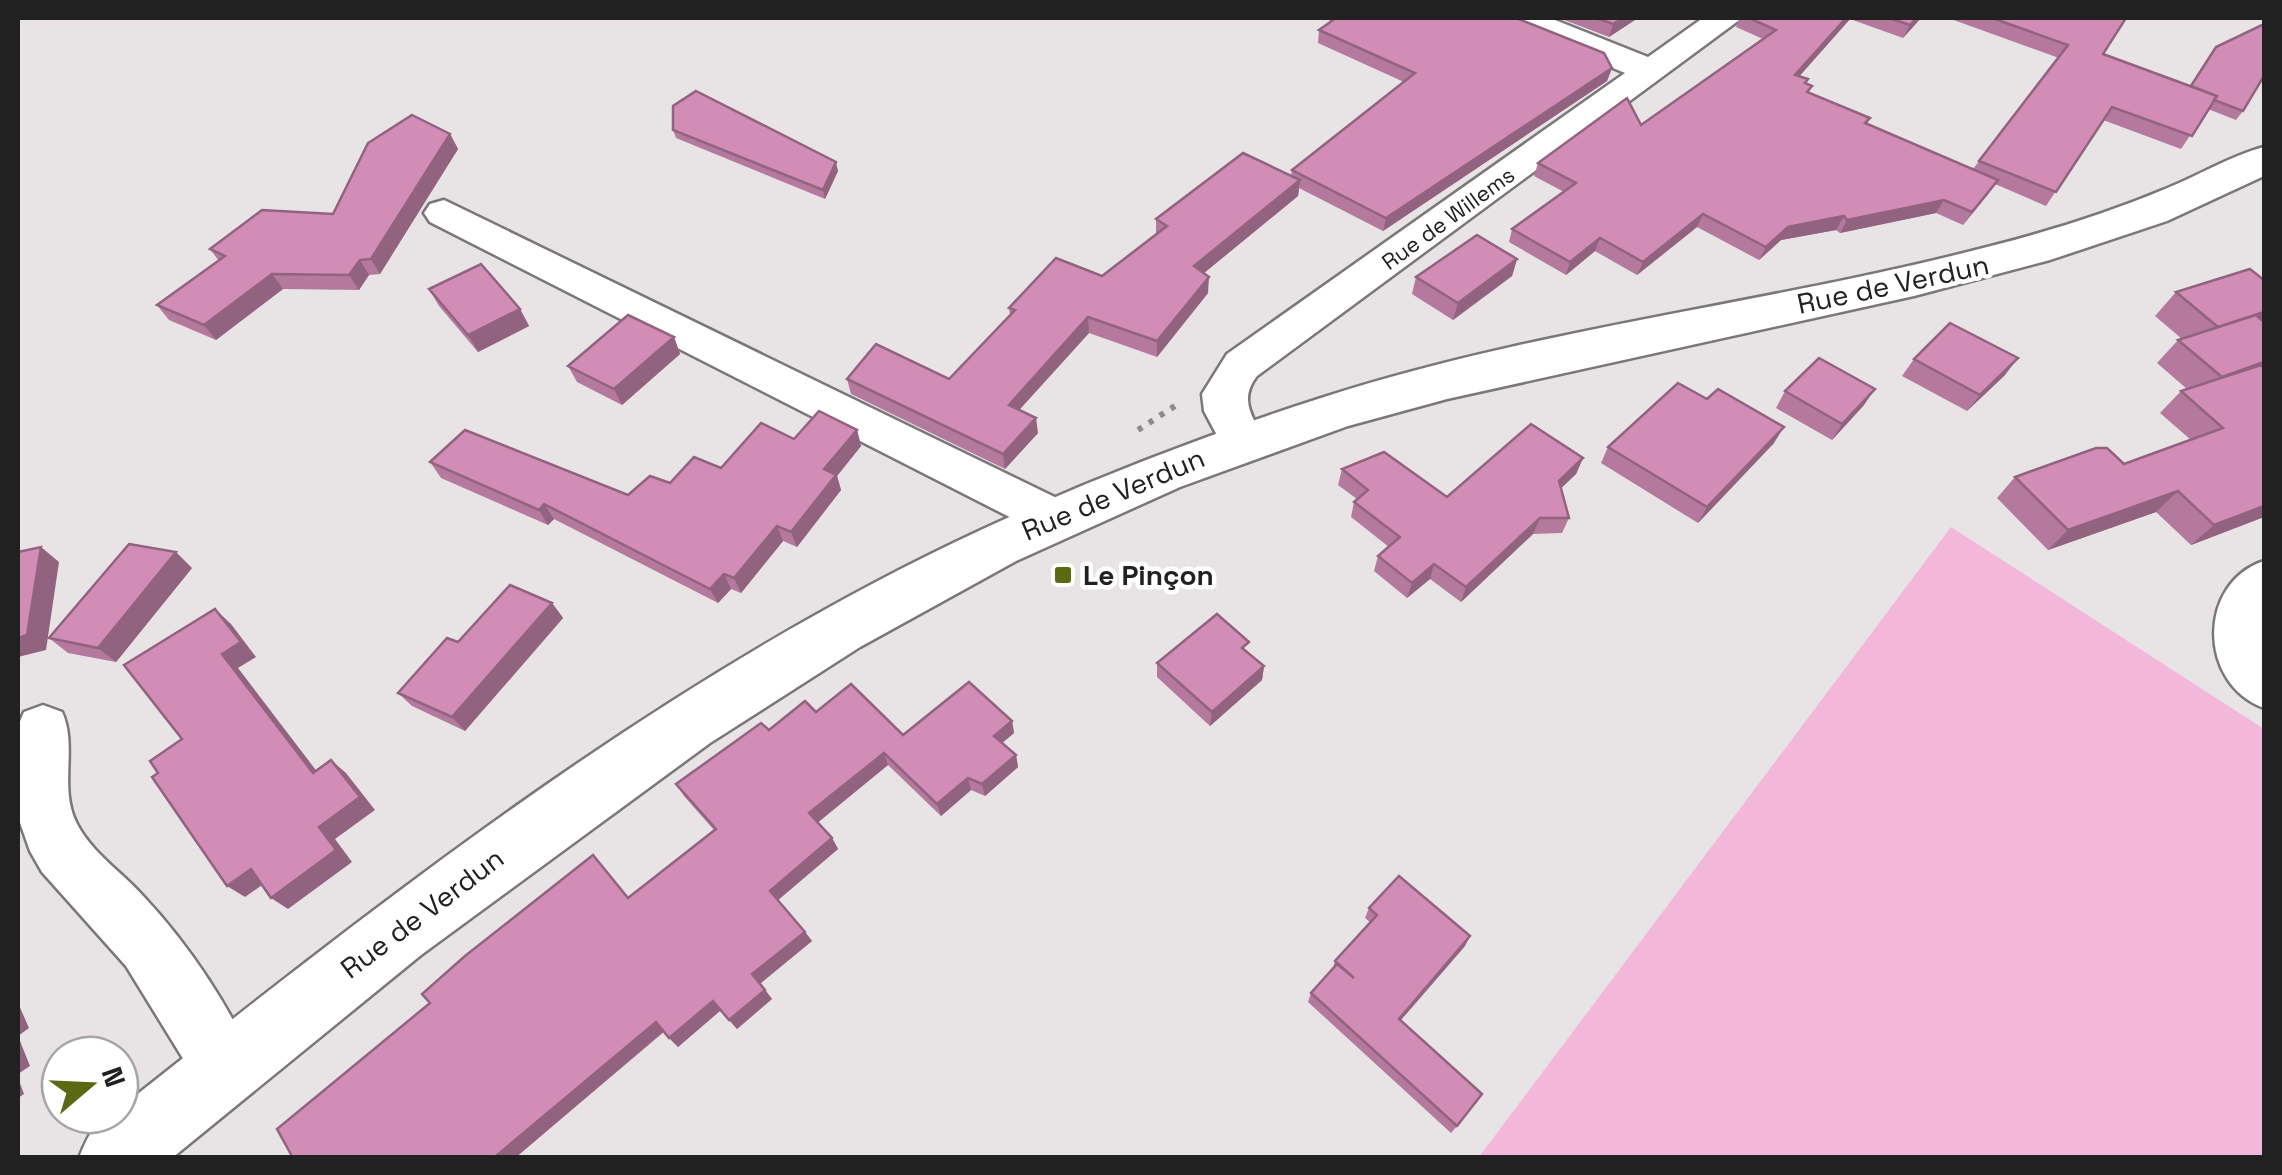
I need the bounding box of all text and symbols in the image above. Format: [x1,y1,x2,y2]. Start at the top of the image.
street label: Rue de Willems [1376,160,1520,276]
street label: Rue de Verdun [1794,246,1992,322]
street label: Rue de Verdun [1016,439,1210,549]
place label: Le Pinçon [1083,557,1214,593]
marker: Le Pinçon [1052,564,1074,586]
street label: Rue de Verdun [333,840,511,986]
north arrow [40,1035,140,1135]
text: N [94,1062,134,1092]

